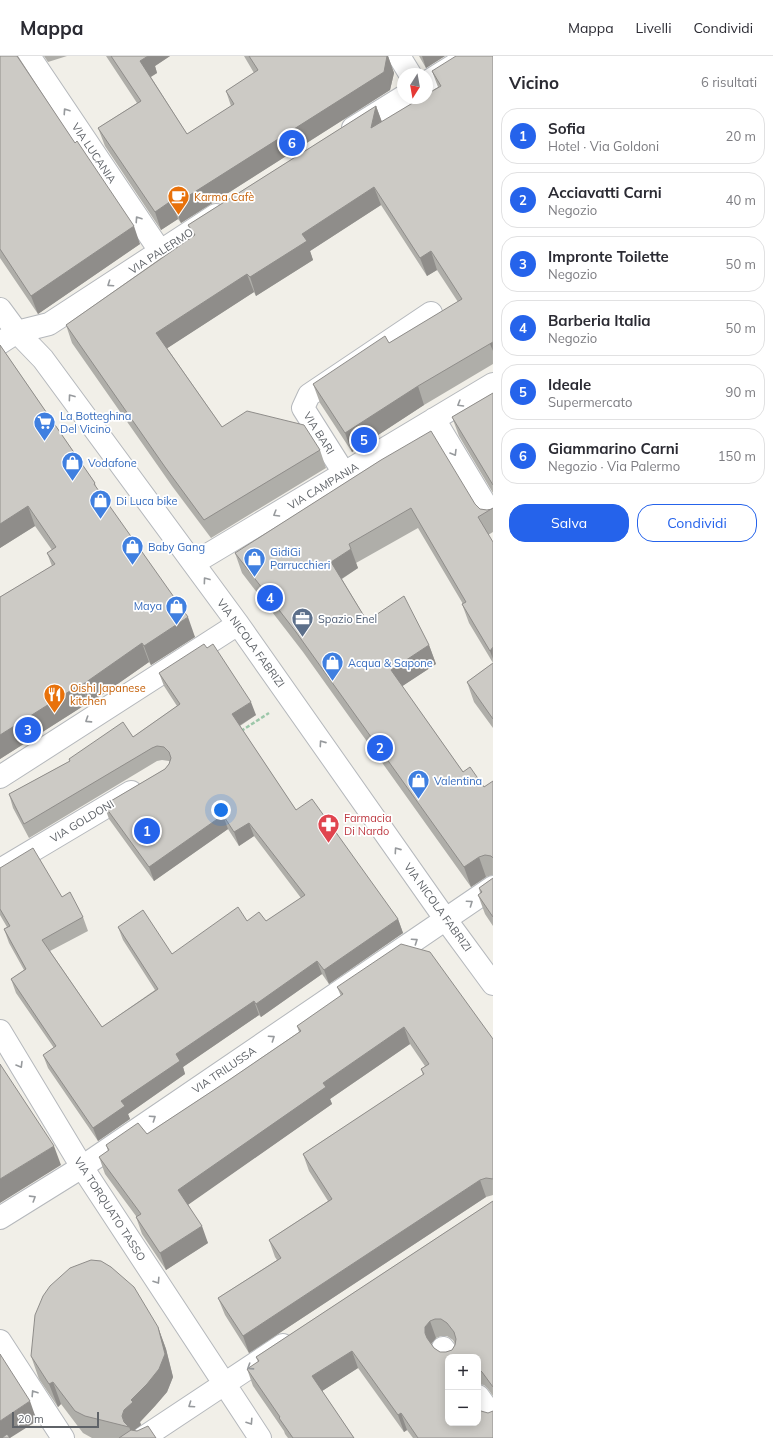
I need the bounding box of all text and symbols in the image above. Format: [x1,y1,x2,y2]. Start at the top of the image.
text: Mappa [20,16,84,40]
text: Mappa [568,19,614,37]
text: Livelli [636,19,671,37]
text: Condividi [693,19,753,37]
north arrow [397,68,433,104]
text: Vicino [509,72,559,93]
text: 6 risultati [701,74,757,90]
one-way arrow [64,108,71,115]
text: Sofia [548,119,585,138]
street label: VIA LUCANIA [69,120,119,186]
pin: 6 [279,128,305,158]
text: 1 [519,128,527,144]
text: 20 m [726,128,756,144]
text: Hotel · Via Goldoni [548,138,659,154]
text: Acciavatti Carni [548,183,662,202]
cafe icon: Karma Cafè [166,184,192,217]
place label: Karma Cafè [194,190,254,204]
text: 2 [519,192,527,208]
text: 40 m [726,192,756,208]
text: Negozio [548,202,597,218]
one-way arrow [136,216,143,223]
street label: VIA PALERMO [126,225,196,277]
text: Impronte Toilette [548,247,669,266]
text: 3 [519,256,527,272]
text: 50 m [726,256,756,272]
text: Negozio [548,266,597,282]
one-way arrow [108,279,115,286]
text: Barberia Italia [548,311,651,330]
text: 4 [519,320,527,336]
text: 50 m [726,320,756,336]
text: Negozio [548,330,597,346]
text: Ideale [548,375,591,394]
text: 5 [519,384,527,400]
text: 90 m [726,384,756,400]
one-way arrow [69,394,76,401]
text: Supermercato [548,394,632,410]
one-way arrow [457,399,464,407]
supermarket icon: La Botteghina Del Vicino [31,409,57,442]
place label: La Botteghina Del Vicino [60,409,131,436]
street label: VIA BARI [300,409,338,457]
pin: 5 [351,425,377,455]
text: Giammarino Carni [548,439,679,458]
text: 6 [519,448,527,464]
text: 150 m [718,448,756,464]
one-way arrow [449,449,457,456]
shop icon: Vodafone [60,450,86,483]
place label: Vodafone [88,456,137,470]
text: Negozio · Via Palermo [548,458,680,474]
street label: VIA CAMPANIA [285,459,361,513]
shop icon: Di Luca bike [87,488,113,521]
place label: Di Luca bike [116,494,178,508]
button: Salva [509,504,629,542]
button: Condividi [637,504,757,542]
one-way arrow [273,509,280,516]
shop icon: Baby Gang [120,534,146,567]
place label: Baby Gang [148,540,205,554]
shop icon: GidiGi Parrucchieri [242,545,268,578]
place label: GidiGi Parrucchieri [270,545,330,572]
one-way arrow [204,578,211,585]
pin: 4 [257,583,283,613]
shop icon: Maya [164,593,190,626]
street label: VIA NICOLA FABRIZI [214,596,288,690]
place label: Maya [134,599,162,613]
office icon: Spazio Enel [290,606,316,639]
place label: Spazio Enel [318,612,377,626]
shop icon: Acqua & Sapone [319,650,345,683]
place label: Acqua & Sapone [348,656,433,670]
restaurant icon: Oishi Japanese kitchen [42,681,68,714]
place label: Oishi Japanese kitchen [70,681,146,708]
pin: 3 [15,715,41,745]
one-way arrow [85,716,92,723]
pin: 2 [367,733,393,763]
one-way arrow [319,740,327,747]
shop icon: Valentina [406,768,432,801]
place label: Valentina [434,774,482,788]
street label: VIA GOLDONI [48,797,116,845]
your location [211,800,231,820]
pharmacy icon: Farmacia Di Nardo [315,811,341,844]
place label: Farmacia Di Nardo [344,811,391,838]
pin: 1 [134,816,160,846]
one-way arrow [395,847,402,854]
street label: VIA NICOLA FABRIZI [401,860,475,954]
one-way arrow [465,901,472,908]
one-way arrow [411,938,418,946]
one-way arrow [268,1035,275,1042]
street label: VIA TRILUSSA [189,1043,259,1097]
one-way arrow [16,1061,23,1068]
one-way arrow [149,1115,156,1123]
street label: VIA TORQUATO TASSO [71,1154,149,1264]
one-way arrow [29,1195,36,1202]
one-way arrow [152,1277,160,1284]
map controls [445,1354,481,1426]
button: + [445,1354,481,1390]
one-way arrow [247,1362,254,1369]
button: − [445,1390,481,1426]
one-way arrow [32,1391,39,1398]
one-way arrow [189,1400,196,1407]
scale bar [12,1410,99,1429]
text: 20 m [18,1412,44,1426]
one-way arrow [245,1418,252,1425]

